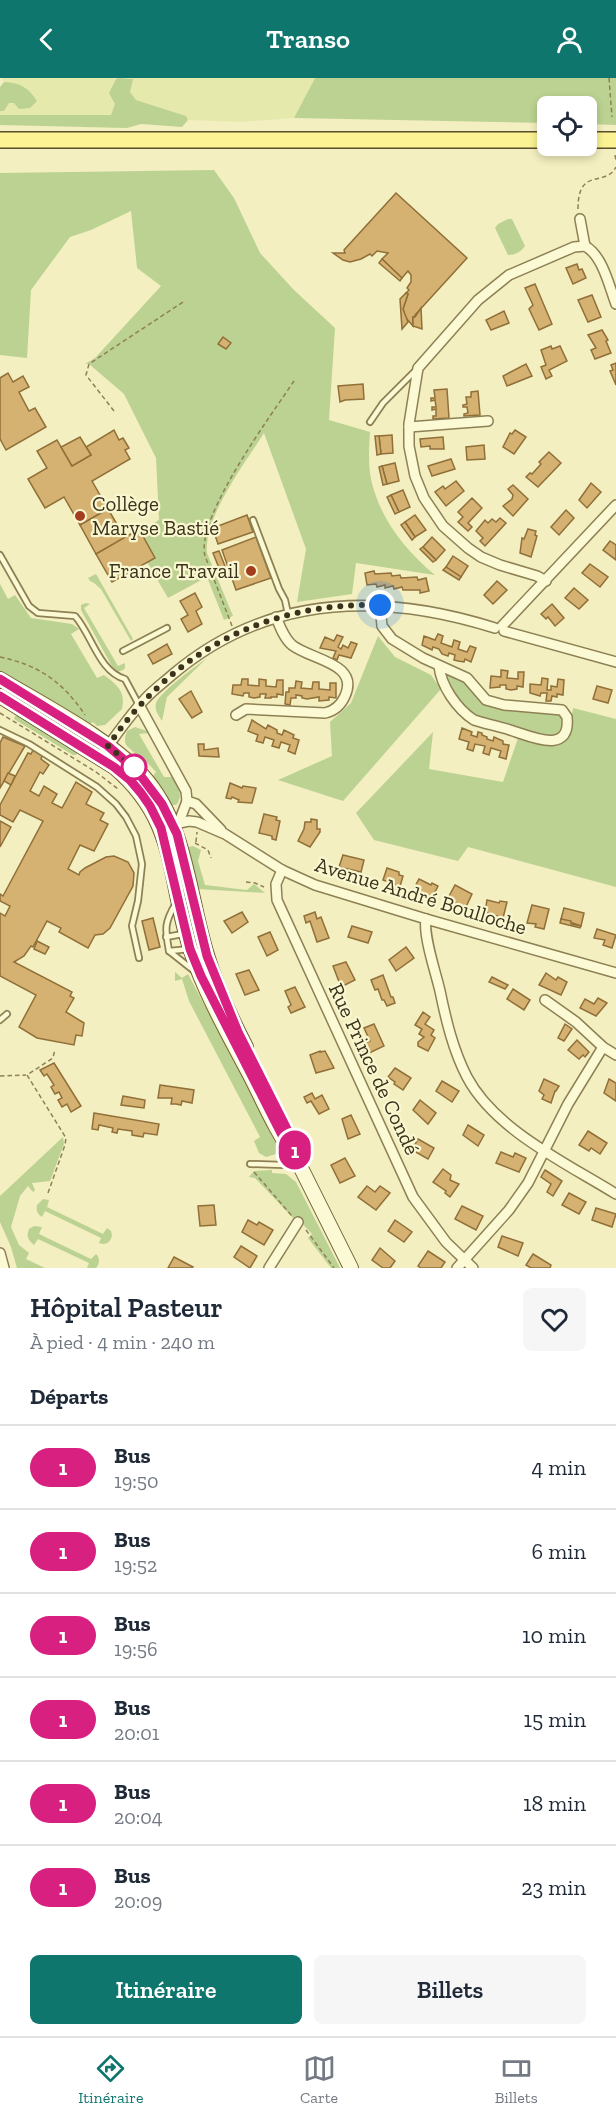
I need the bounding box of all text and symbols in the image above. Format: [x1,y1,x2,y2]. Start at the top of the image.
icon: back [30,23,63,56]
text: Transo [266,23,350,55]
icon: person [553,23,586,56]
map controls [537,96,597,156]
button: locate [537,96,597,156]
place label: Collège Maryse Bastié [92,491,219,540]
marker: Collège Maryse Bastié [73,509,87,523]
place label: France Travail [109,558,239,583]
marker: France Travail [244,564,258,578]
your location [365,590,395,620]
unlabelled marker [121,754,147,780]
street label: Avenue André Boulloche [312,851,530,940]
street label: Rue Prince de Condé [324,979,425,1159]
line badge: 1 [276,1130,314,1170]
text: 1 [291,1138,299,1163]
button: heart [523,1288,586,1351]
text: Hôpital Pasteur [30,1291,223,1324]
text: À pied · 4 min · 240 m [30,1330,215,1354]
text: Départs [30,1383,108,1410]
text: Bus [114,1442,151,1469]
text: 4 min [531,1454,586,1481]
text: 1 [59,1455,67,1480]
text: 19:50 [114,1469,159,1493]
text: Bus [114,1526,151,1553]
text: 6 min [532,1538,586,1565]
text: 1 [59,1539,67,1564]
text: 19:52 [114,1553,157,1577]
text: Bus [114,1610,151,1637]
text: 10 min [522,1622,586,1649]
text: 1 [59,1623,67,1648]
text: 19:56 [114,1637,158,1661]
text: Bus [114,1694,151,1721]
text: 15 min [524,1706,586,1733]
text: 1 [59,1707,67,1732]
text: 20:01 [114,1721,160,1745]
text: Bus [114,1778,151,1805]
text: 18 min [523,1790,586,1817]
text: 1 [59,1791,67,1816]
text: 20:04 [114,1805,163,1829]
text: Bus [114,1862,151,1889]
text: 23 min [521,1874,586,1901]
text: 1 [59,1875,67,1900]
text: 20:09 [114,1889,162,1913]
button: Itinéraire [30,1955,302,2024]
button: Billets [314,1955,586,2024]
tab: Itinéraire [78,2052,143,2107]
tab: Carte [300,2052,338,2107]
tab: Billets [495,2052,538,2107]

